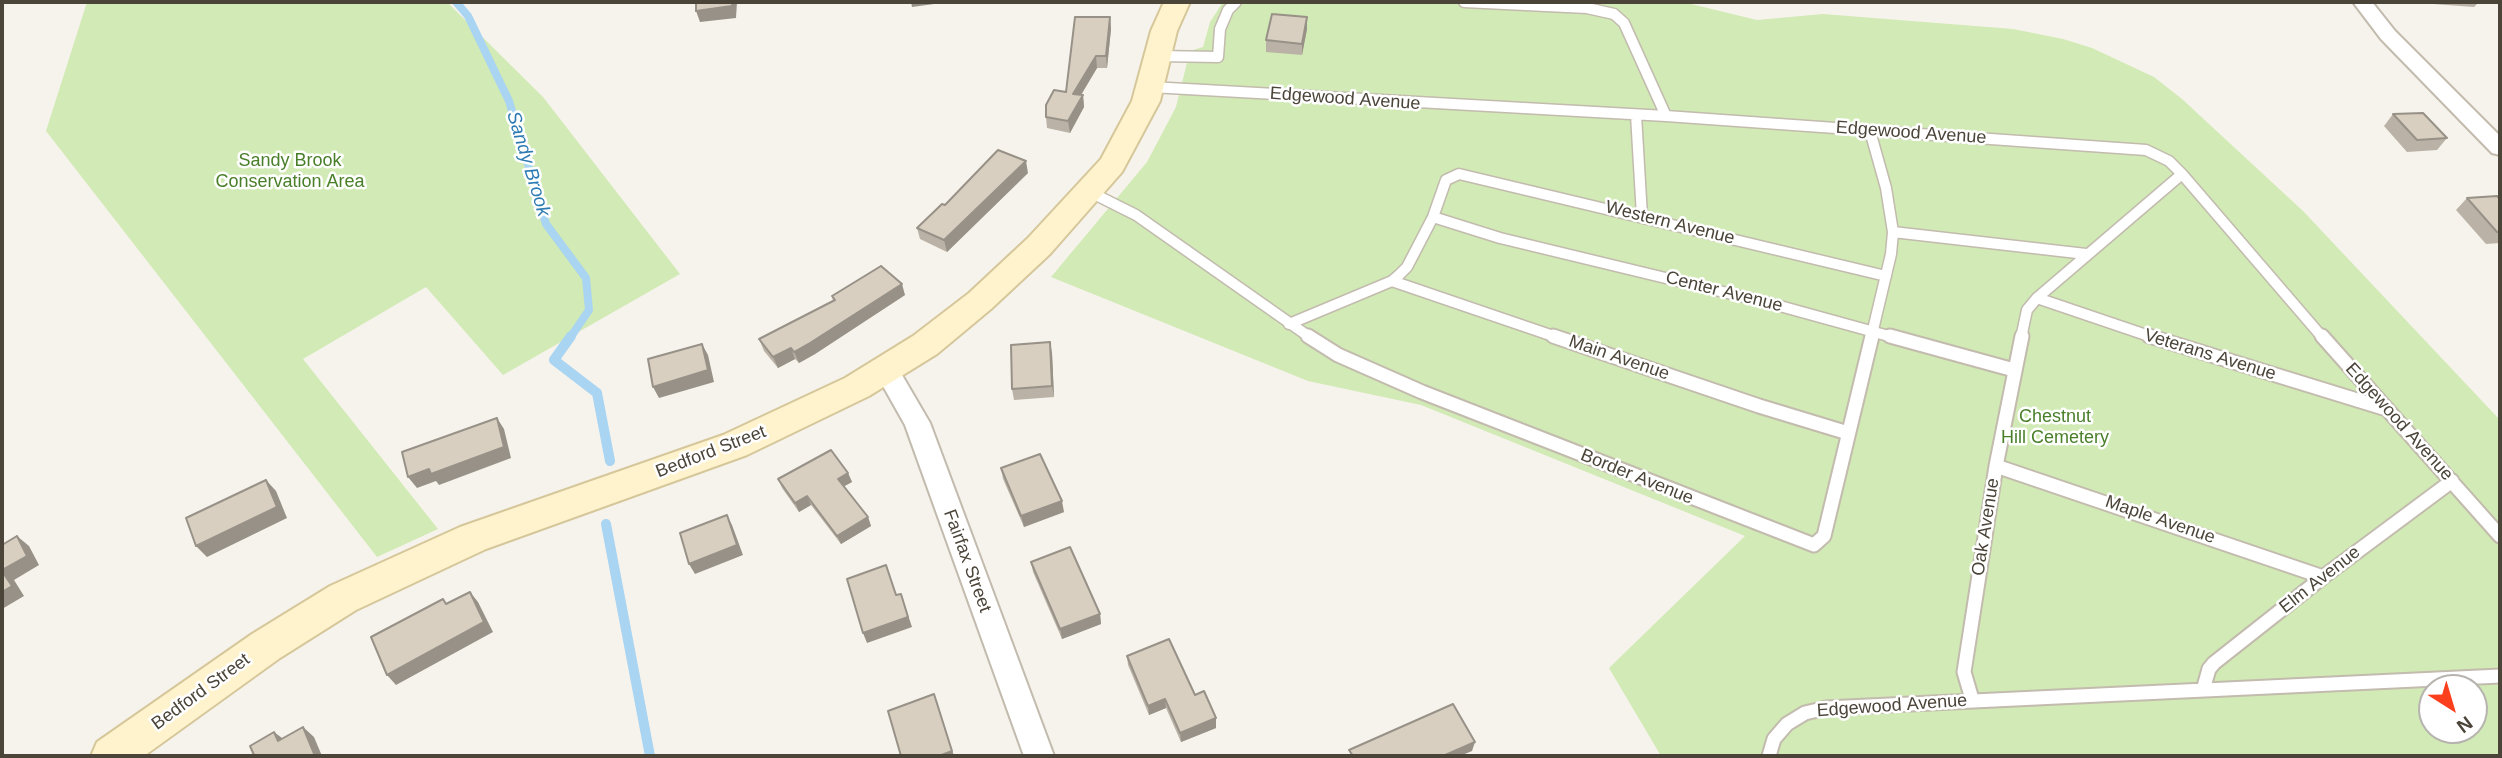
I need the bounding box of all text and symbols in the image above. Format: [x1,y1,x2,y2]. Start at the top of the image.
street label: Edgewood Avenue [1269,83,1421,115]
water label: Sandy Brook [501,109,555,219]
street label: Edgewood Avenue [1835,117,1987,149]
park label: Sandy Brook Conservation Area [215,150,365,192]
street label: Western Avenue [1603,197,1737,249]
street label: Center Avenue [1663,267,1785,317]
street label: Veterans Avenue [2141,325,2279,385]
street label: Main Avenue [1566,331,1672,385]
street label: Edgewood Avenue [2341,359,2457,485]
park label: Chestnut Hill Cemetery [2001,406,2109,448]
street label: Bedford Street [653,421,769,483]
street label: Border Avenue [1577,445,1697,509]
street label: Oak Avenue [1968,477,2004,577]
street label: Maple Avenue [2102,491,2218,549]
street label: Fairfax Street [938,507,996,615]
street label: Elm Avenue [2275,542,2365,618]
street label: Bedford Street [148,649,254,735]
north arrow [2418,674,2488,744]
street label: Edgewood Avenue [1816,690,1968,722]
text: N [2453,712,2477,737]

